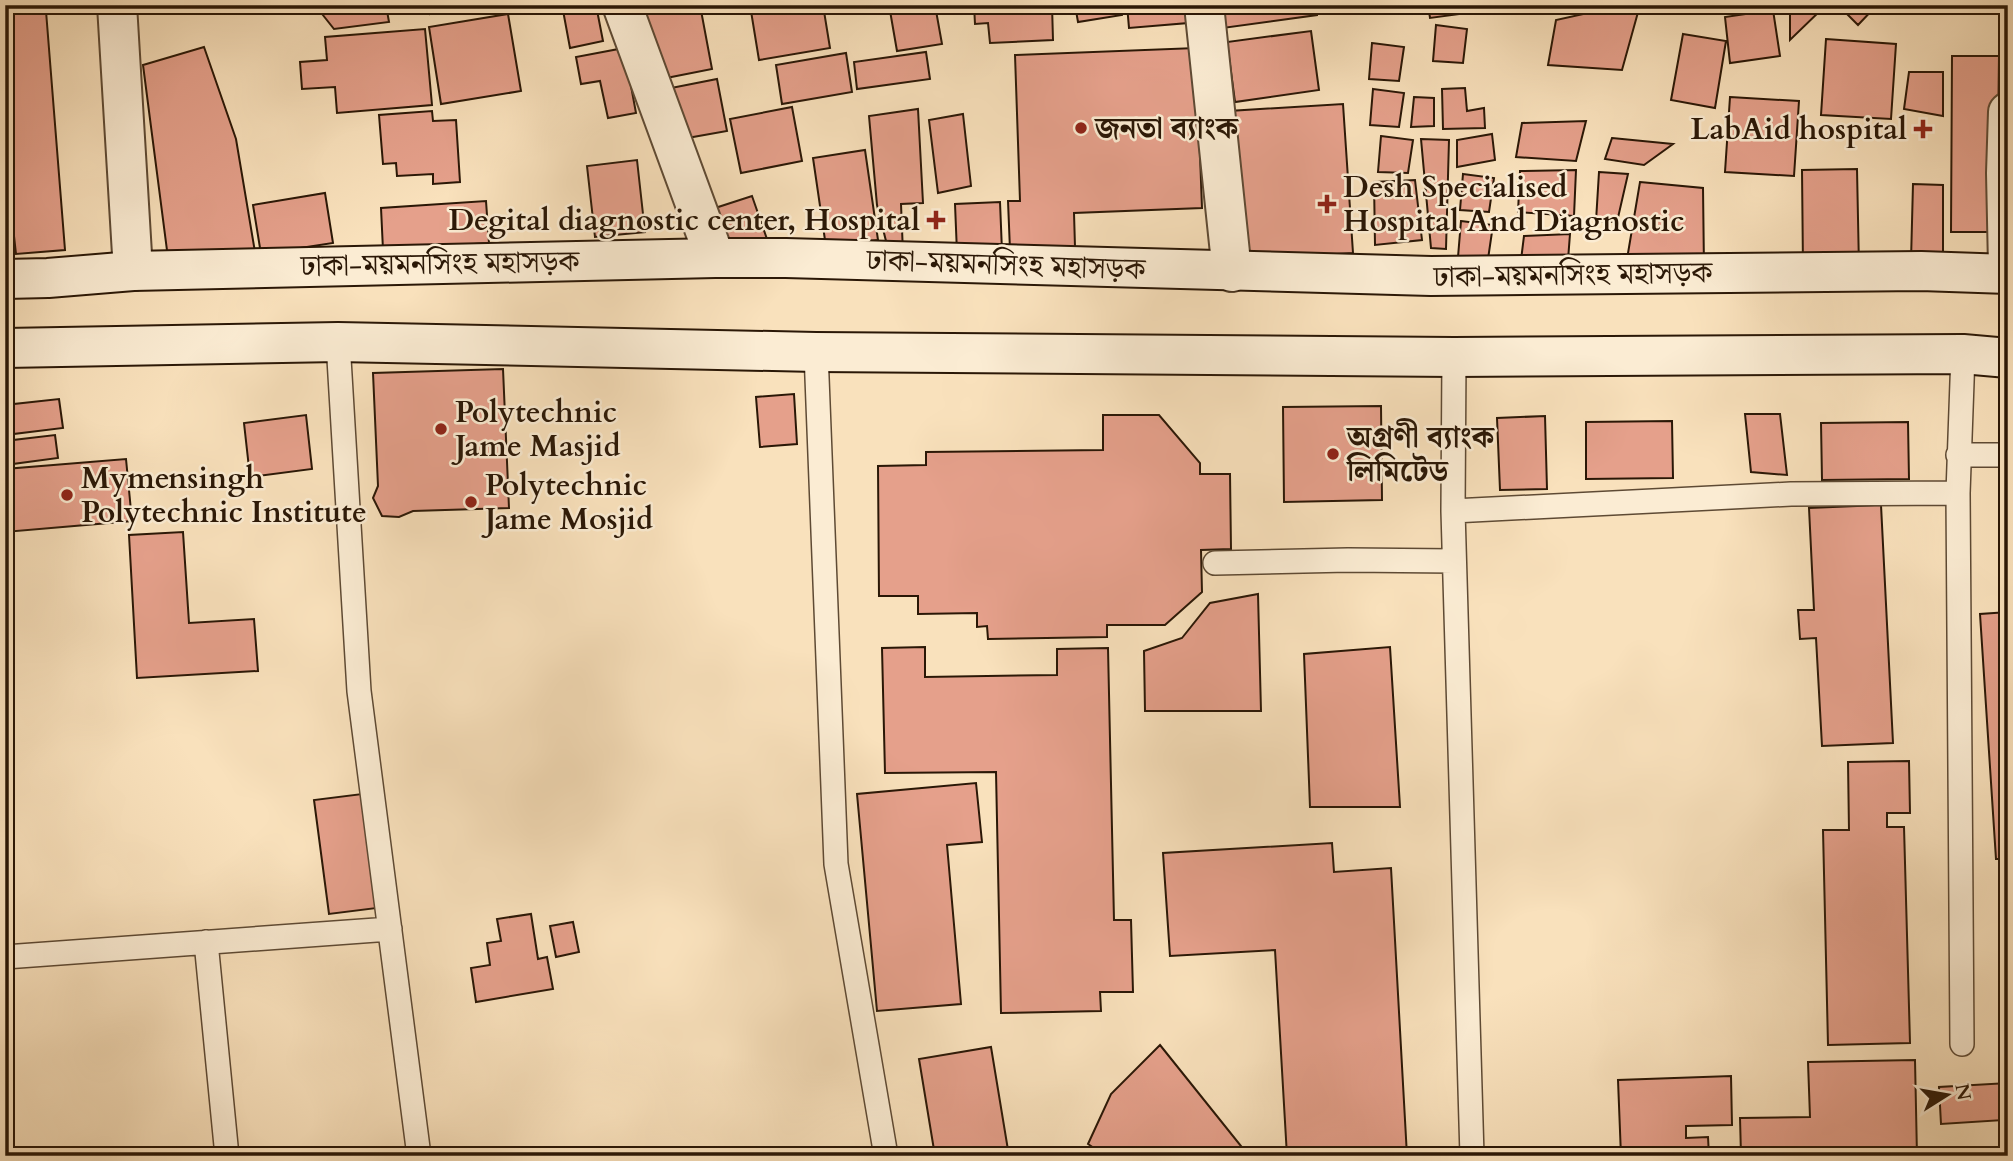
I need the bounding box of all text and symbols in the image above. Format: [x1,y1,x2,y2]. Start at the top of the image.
place label: জনতা ব্যাংক [1093,108,1240,149]
place label: LabAid hospital [1690,109,1907,150]
marker: LabAid hospital [1913,119,1933,139]
marker: জনতা ব্যাংক [1073,120,1089,136]
place label: Desh Specialised Hospital And Diagnostic [1343,167,1685,242]
marker: Desh Specialised Hospital And Diagnostic [1317,194,1337,214]
place label: Degital diagnostic center, Hospital [448,200,920,241]
marker: Degital diagnostic center, Hospital [926,210,946,230]
street label: ঢাকা-ময়মনসিংহ মহাসড়ক [865,240,1147,290]
street label: ঢাকা-ময়মনসিংহ মহাসড়ক [299,241,581,287]
street label: ঢাকা-ময়মনসিংহ মহাসড়ক [1432,252,1714,298]
place label: Polytechnic Jame Masjid [451,392,621,467]
place label: অগ্রণী ব্যাংক লিমিটেড [1345,417,1496,492]
marker: Polytechnic Jame Masjid [433,421,449,437]
marker: অগ্রণী ব্যাংক লিমিটেড [1325,446,1341,462]
place label: Mymensingh Polytechnic Institute [81,458,367,533]
place label: Polytechnic Jame Mosjid [481,465,653,540]
marker: Mymensingh Polytechnic Institute [59,487,75,503]
marker: Polytechnic Jame Mosjid [463,494,479,510]
north arrow [1912,1060,1982,1130]
text: N [1948,1081,1977,1103]

